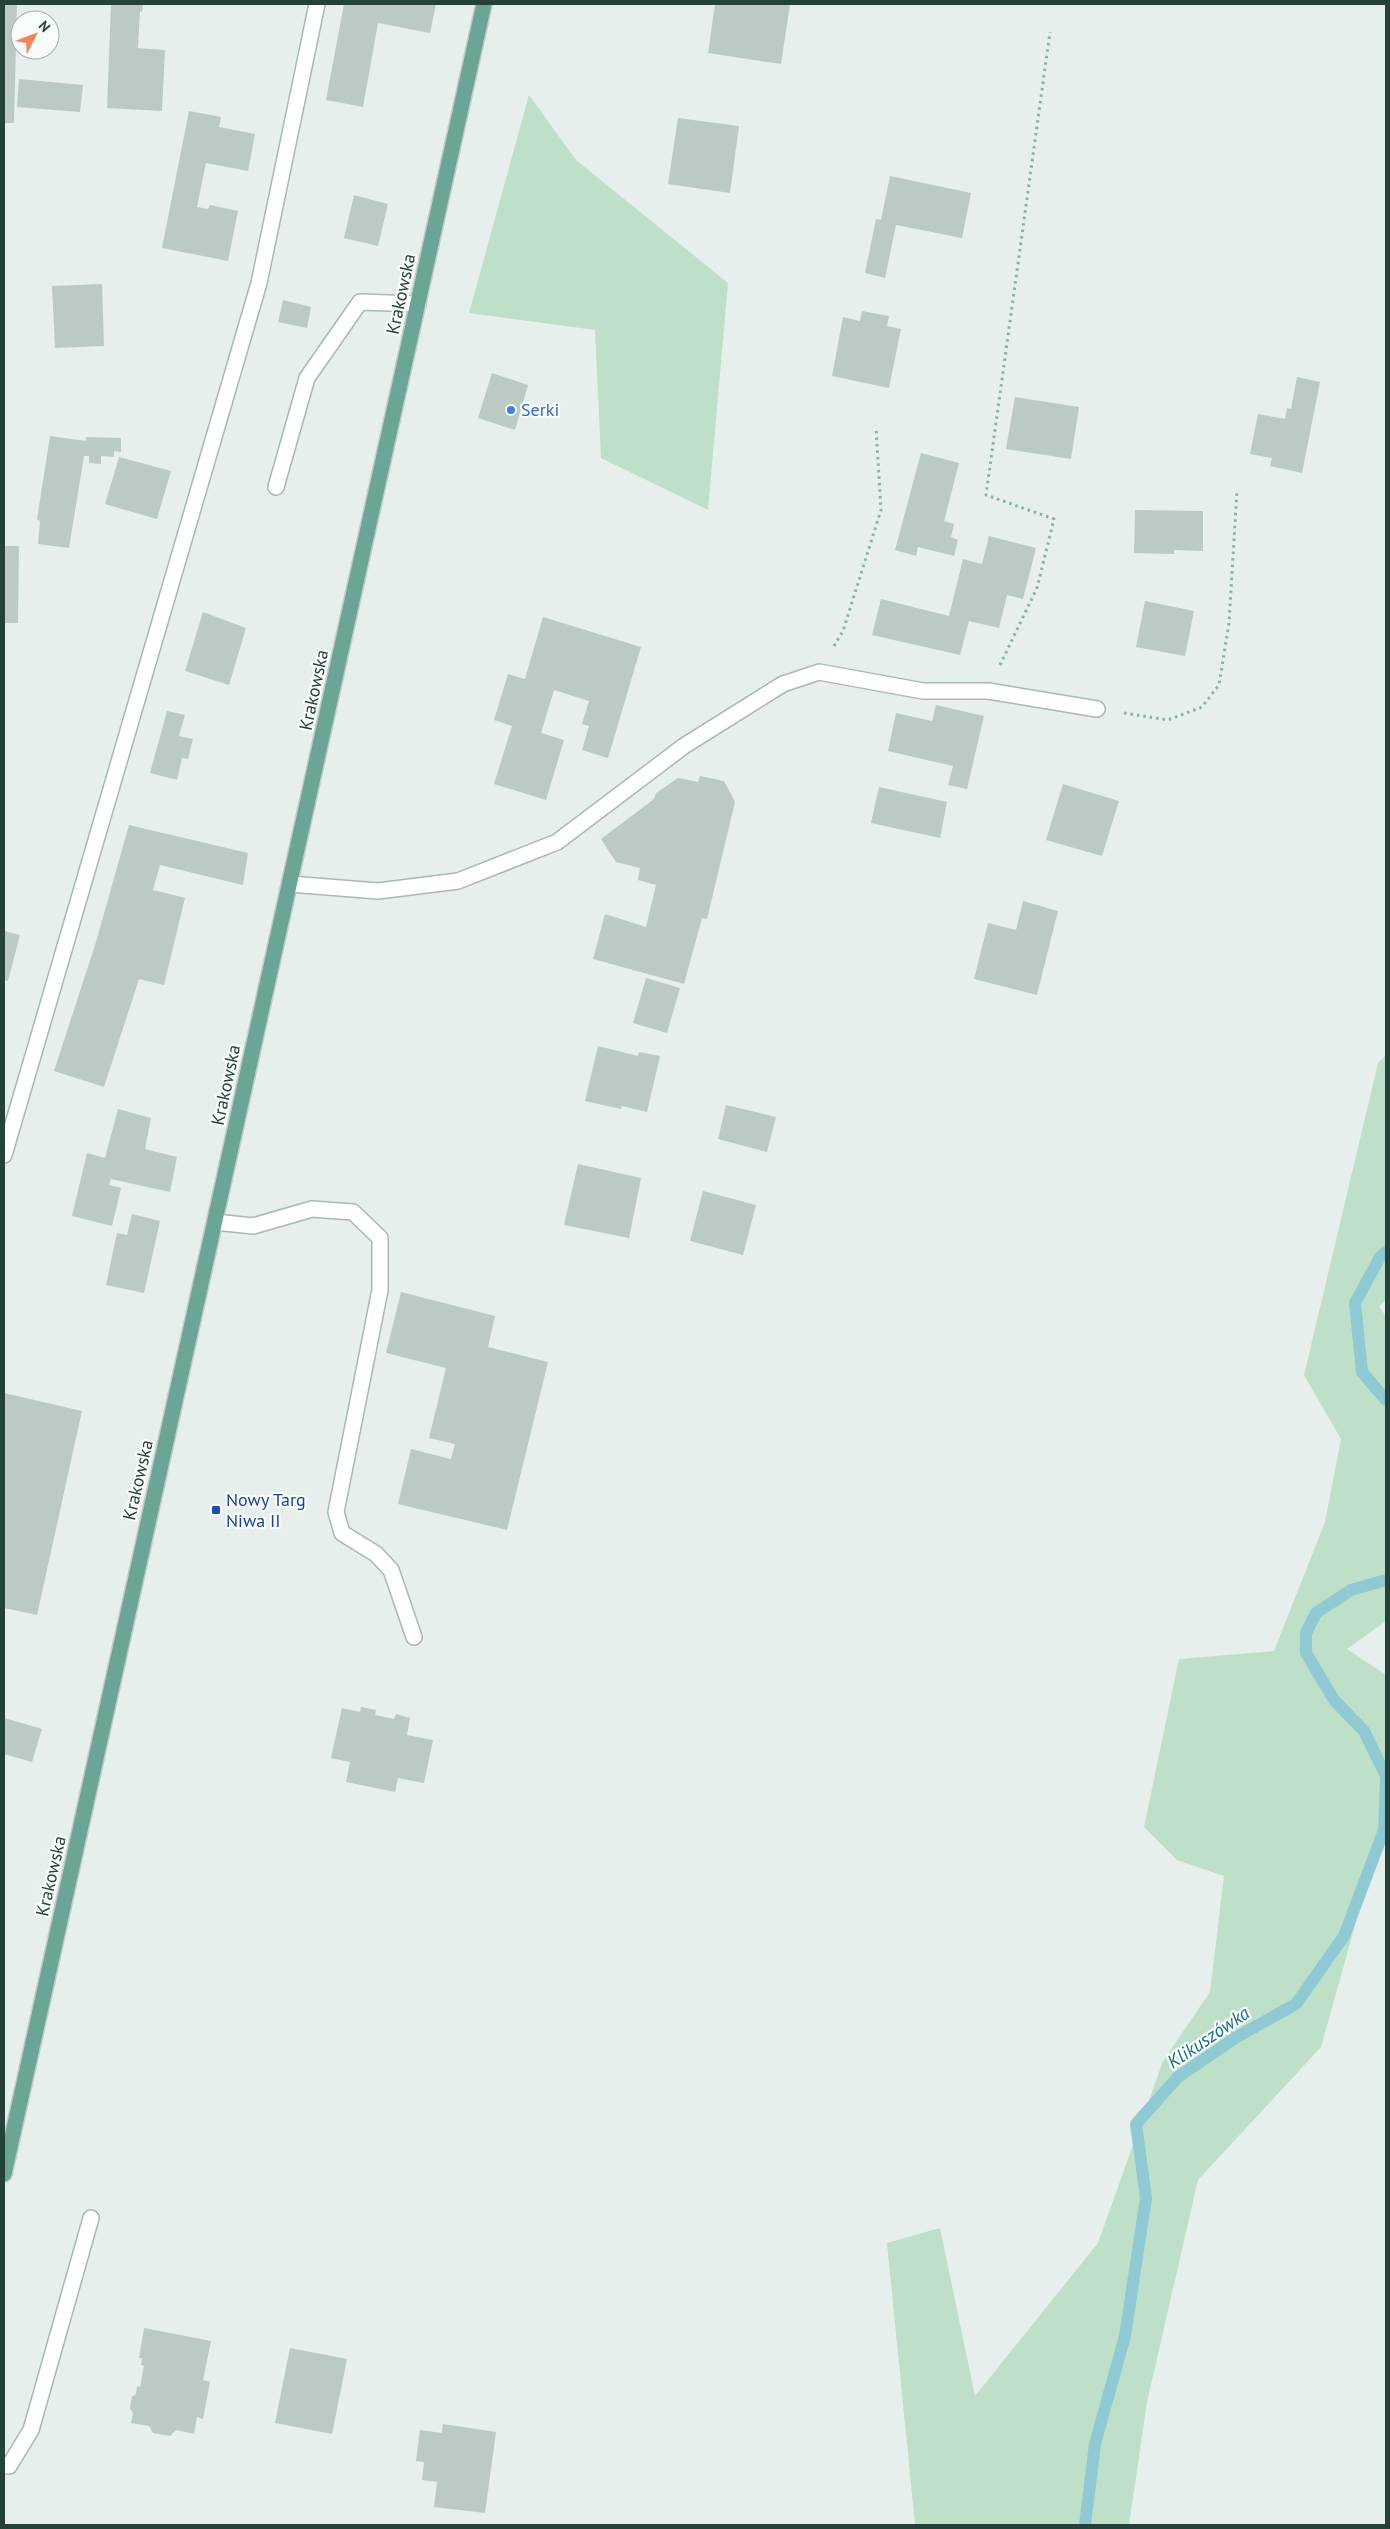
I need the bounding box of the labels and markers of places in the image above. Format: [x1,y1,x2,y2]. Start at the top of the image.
place label: Serki [521,398,559,421]
marker: Serki [505,404,517,416]
place label: Nowy Targ Niwa II [226,1488,306,1532]
marker: Nowy Targ Niwa II [210,1504,222,1516]

